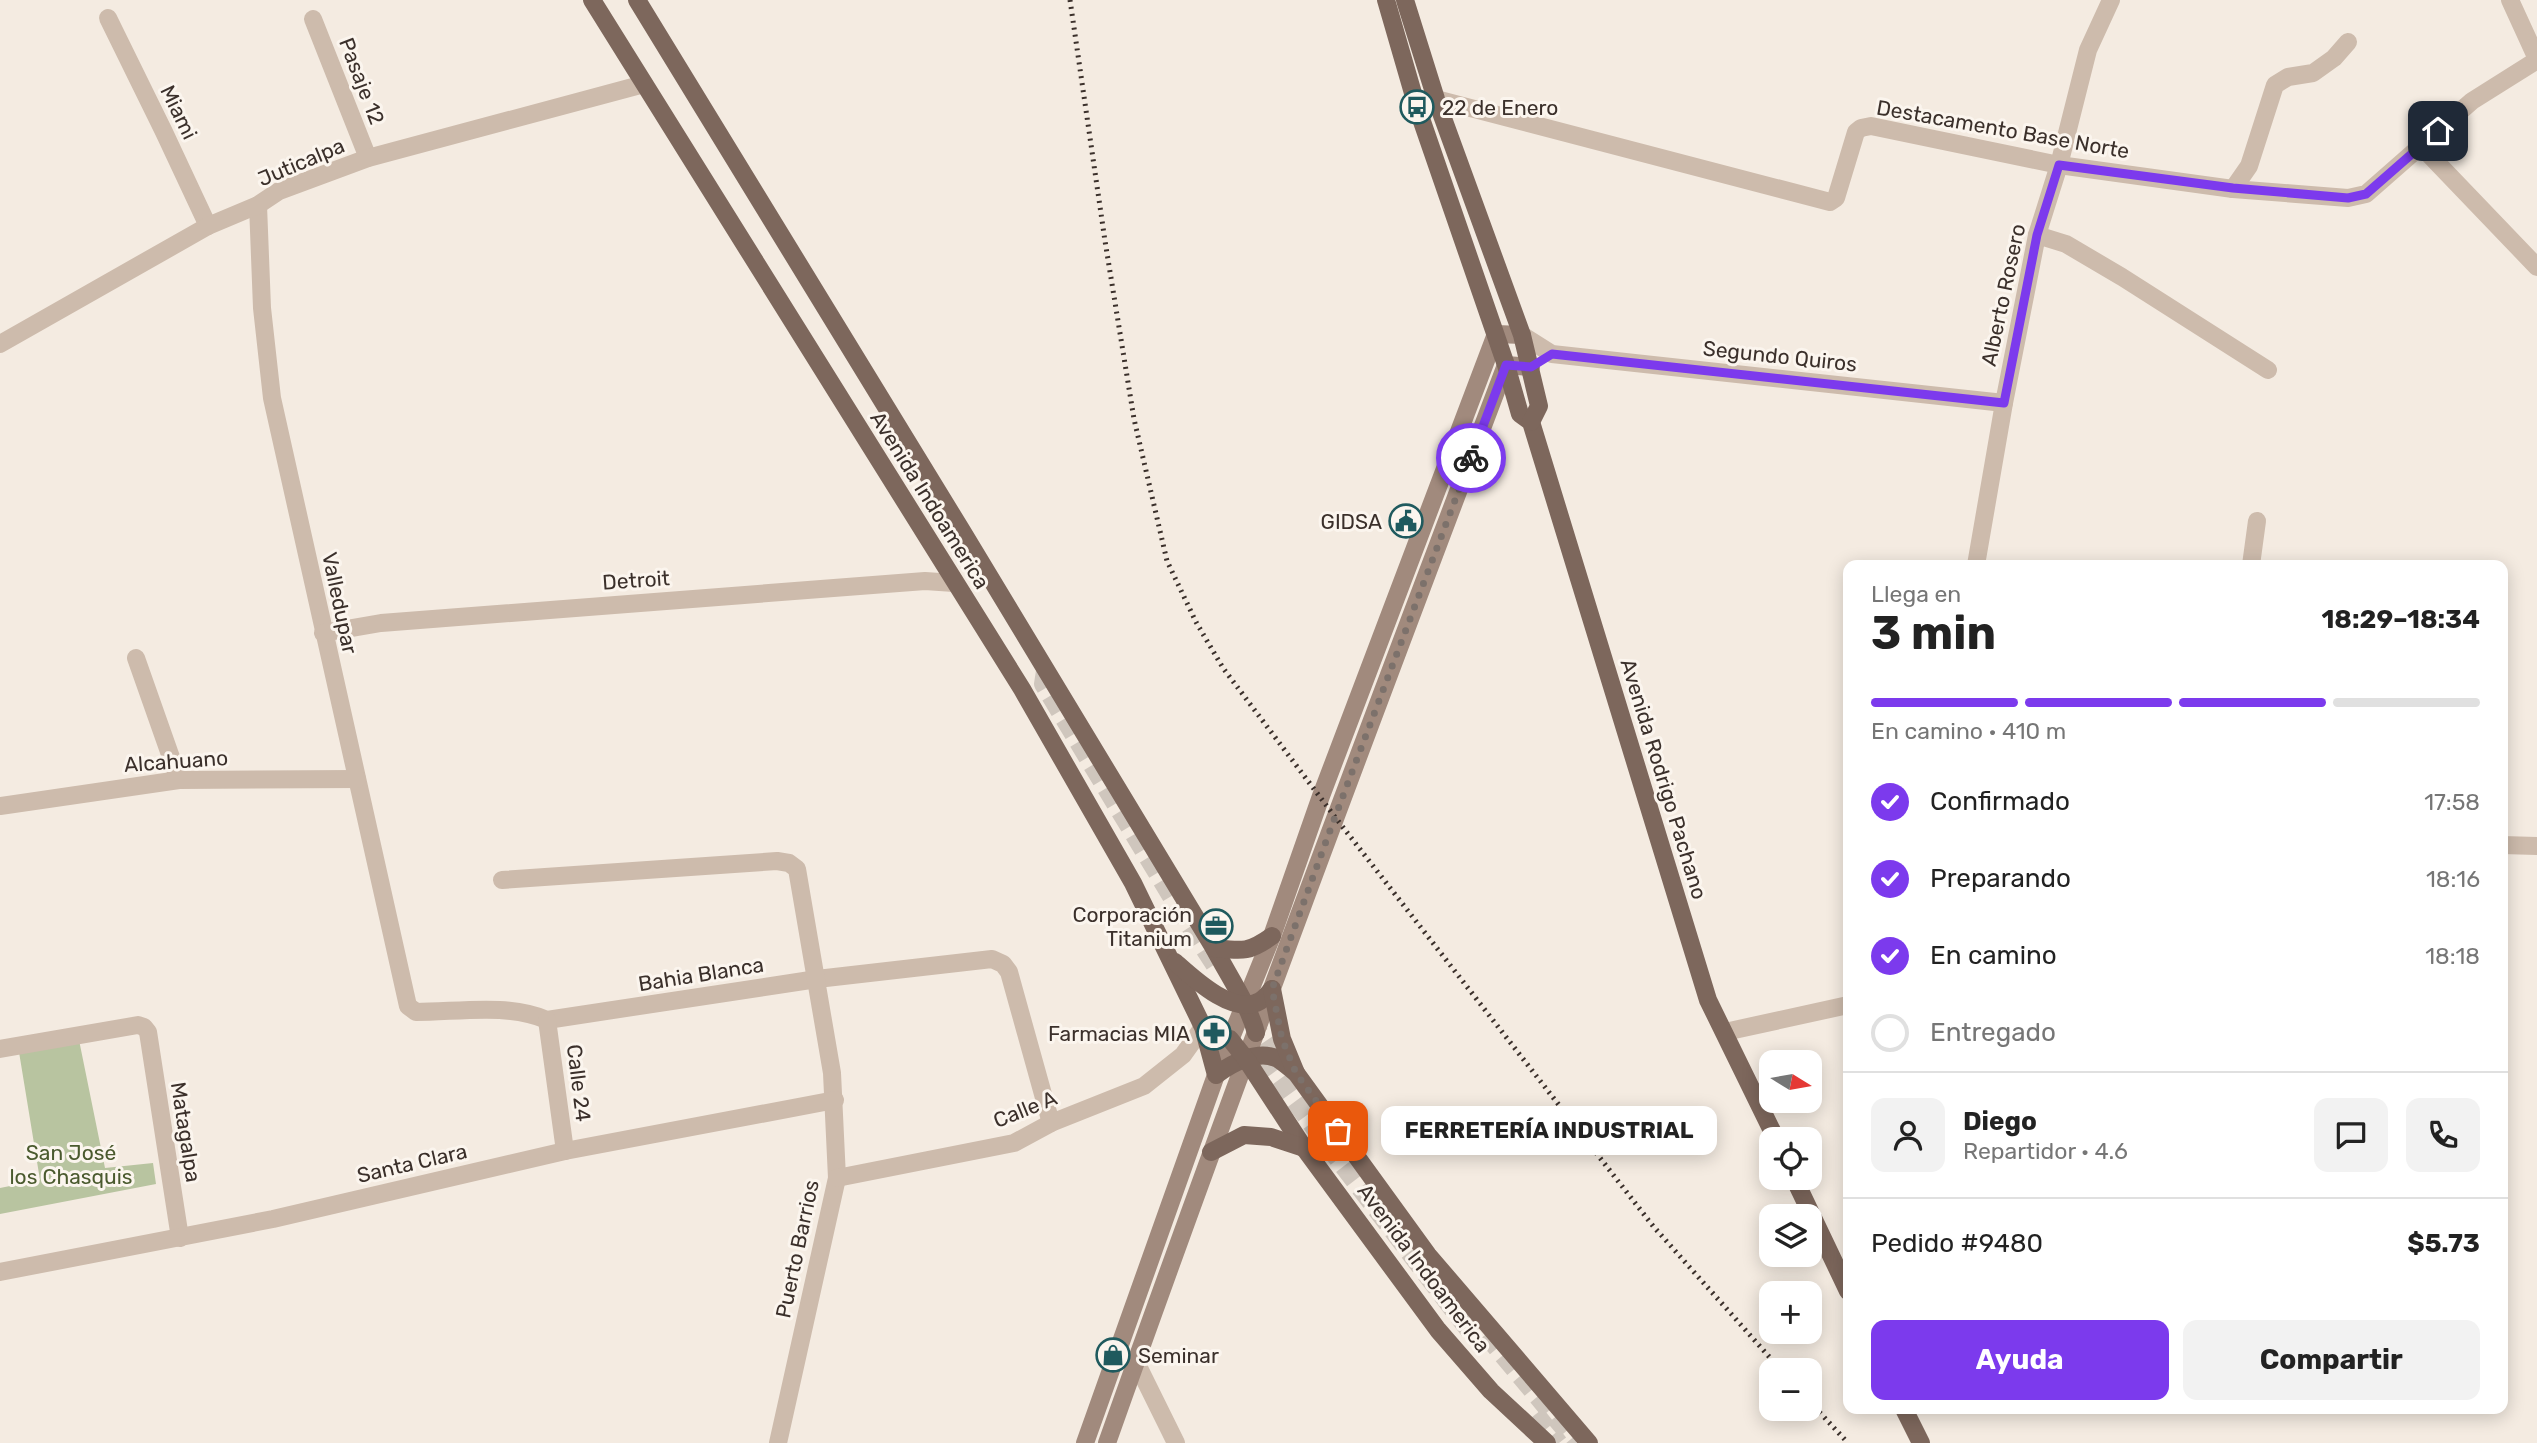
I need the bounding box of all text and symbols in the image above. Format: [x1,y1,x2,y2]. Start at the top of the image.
street label: Pasaje 12 [334,34,390,128]
street label: Miami [155,81,203,143]
bus stop icon: 22 de Enero [1398,88,1436,126]
street label: Destacamento Base Norte [1875,94,2131,164]
place label: 22 de Enero [1442,95,1558,120]
pin [2408,101,2468,161]
icon: home [2419,112,2457,150]
street label: Juticalpa [254,133,348,191]
street label: Alberto Rosero [1976,222,2030,368]
street label: Segundo Quiros [1702,335,1858,377]
street label: Avenida Indoamerica [865,407,995,593]
courier [1436,423,1506,493]
icon: bike [1452,439,1490,477]
public building icon: GIDSA [1387,502,1425,540]
place label: GIDSA [1321,509,1382,534]
street label: Valledupar [317,550,363,656]
street label: Detroit [601,565,671,595]
text: Llega en [1871,580,1961,608]
text: 18:29–18:34 [2321,604,2480,635]
text: 3 min [1871,606,1996,661]
street label: Avenida Rodrigo Pachano [1615,656,1713,902]
text: En camino · 410 m [1871,717,2066,745]
street label: Alcahuano [123,745,229,777]
icon: check [1871,783,1909,821]
text: Confirmado [1930,786,2070,817]
text: 17:58 [2424,788,2480,816]
icon: check [1871,860,1909,898]
text: Preparando [1930,863,2071,894]
text: 18:16 [2426,865,2480,893]
place label: Corporación Titanium [1073,902,1192,951]
office icon: Corporación Titanium [1197,907,1235,945]
icon: check [1871,937,1909,975]
text: En camino [1930,940,2057,971]
text: 18:18 [2425,942,2480,970]
street label: Bahia Blanca [636,952,766,996]
pharmacy icon: Farmacias MIA [1195,1014,1233,1052]
text: Entregado [1930,1017,2056,1048]
place label: Farmacias MIA [1048,1021,1190,1046]
street label: Calle 24 [562,1043,596,1123]
north arrow [1759,1050,1822,1113]
map controls [1759,1050,1822,1421]
street label: Matagalpa [166,1080,206,1184]
street label: Calle A [990,1085,1060,1133]
button: person [1871,1098,1945,1172]
button: chat [2314,1098,2388,1172]
button: phone [2406,1098,2480,1172]
pin [1308,1101,1368,1161]
callout: FERRETERÍA INDUSTRIAL [1380,1106,1716,1156]
text: Diego [1963,1106,2037,1137]
icon: bag [1319,1112,1357,1150]
text: FERRETERÍA INDUSTRIAL [1405,1116,1693,1144]
button: locate [1759,1127,1822,1190]
text: Repartidor · 4.6 [1963,1137,2128,1165]
street label: Santa Clara [354,1138,470,1188]
park label: San José los Chasquis [9,1140,133,1189]
street label: Puerto Barrios [770,1178,824,1320]
street label: Avenida Indoamerica [1352,1179,1496,1357]
button: layers [1759,1204,1822,1267]
text: Pedido #9480 [1871,1228,2043,1259]
text: $5.73 [2407,1228,2480,1259]
button: + [1759,1281,1822,1344]
button: Ayuda [1871,1320,2169,1400]
button: Compartir [2183,1320,2480,1400]
shop icon: Seminar [1094,1336,1132,1374]
place label: Seminar [1138,1343,1219,1368]
button: − [1759,1358,1822,1421]

